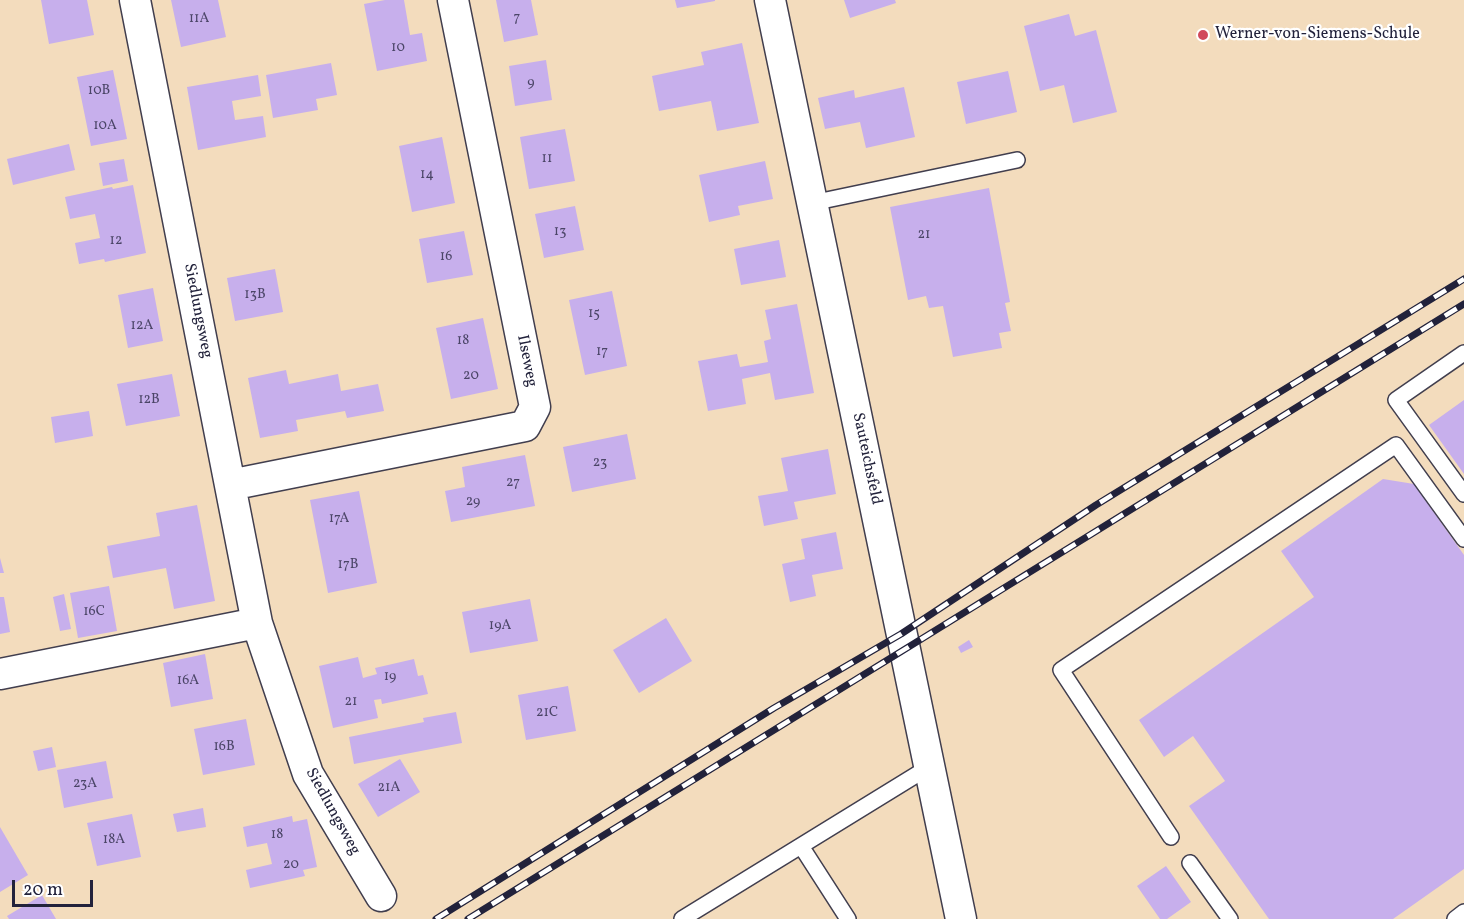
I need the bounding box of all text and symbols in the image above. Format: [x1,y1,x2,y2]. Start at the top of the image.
house number: 7 [514,10,520,26]
house number: 11A [189,11,209,27]
place label: Werner-von-Siemens-Schule [1215,25,1420,45]
marker: Werner-von-Siemens-Schule [1196,28,1210,42]
house number: 10 [391,40,405,56]
house number: 9 [527,75,535,91]
house number: 10B [88,83,110,99]
house number: 10A [93,118,117,134]
house number: 11 [542,151,552,167]
house number: 14 [420,167,434,183]
house number: 13 [554,224,566,240]
house number: 21 [918,227,930,243]
house number: 12 [110,233,122,249]
house number: 16 [440,249,452,265]
street label: Siedlungsweg [178,262,216,360]
house number: 13B [244,287,266,303]
house number: 15 [588,306,600,322]
house number: 12A [131,318,153,334]
house number: 18 [457,333,469,349]
street label: Ilseweg [512,333,540,389]
house number: 17 [596,344,608,360]
house number: 20 [463,368,479,384]
house number: 12B [138,392,160,408]
street label: Sauteichsfeld [847,411,885,507]
house number: 23 [593,455,607,471]
house number: 27 [506,475,520,491]
house number: 29 [466,494,480,510]
house number: 17A [329,511,349,527]
house number: 17B [338,557,358,573]
house number: 16C [83,604,105,620]
house number: 19A [489,618,511,634]
house number: 19 [384,669,396,685]
house number: 16A [177,673,199,689]
house number: 21 [345,694,357,710]
house number: 21C [536,705,558,721]
house number: 16B [213,739,235,755]
street label: Siedlungsweg [300,765,364,859]
house number: 23A [73,776,97,792]
house number: 21A [378,780,400,796]
house number: 18 [271,827,283,843]
house number: 18A [103,832,125,848]
house number: 20 [283,857,299,873]
scale bar [15,868,96,906]
text: 20 m [23,878,63,903]

